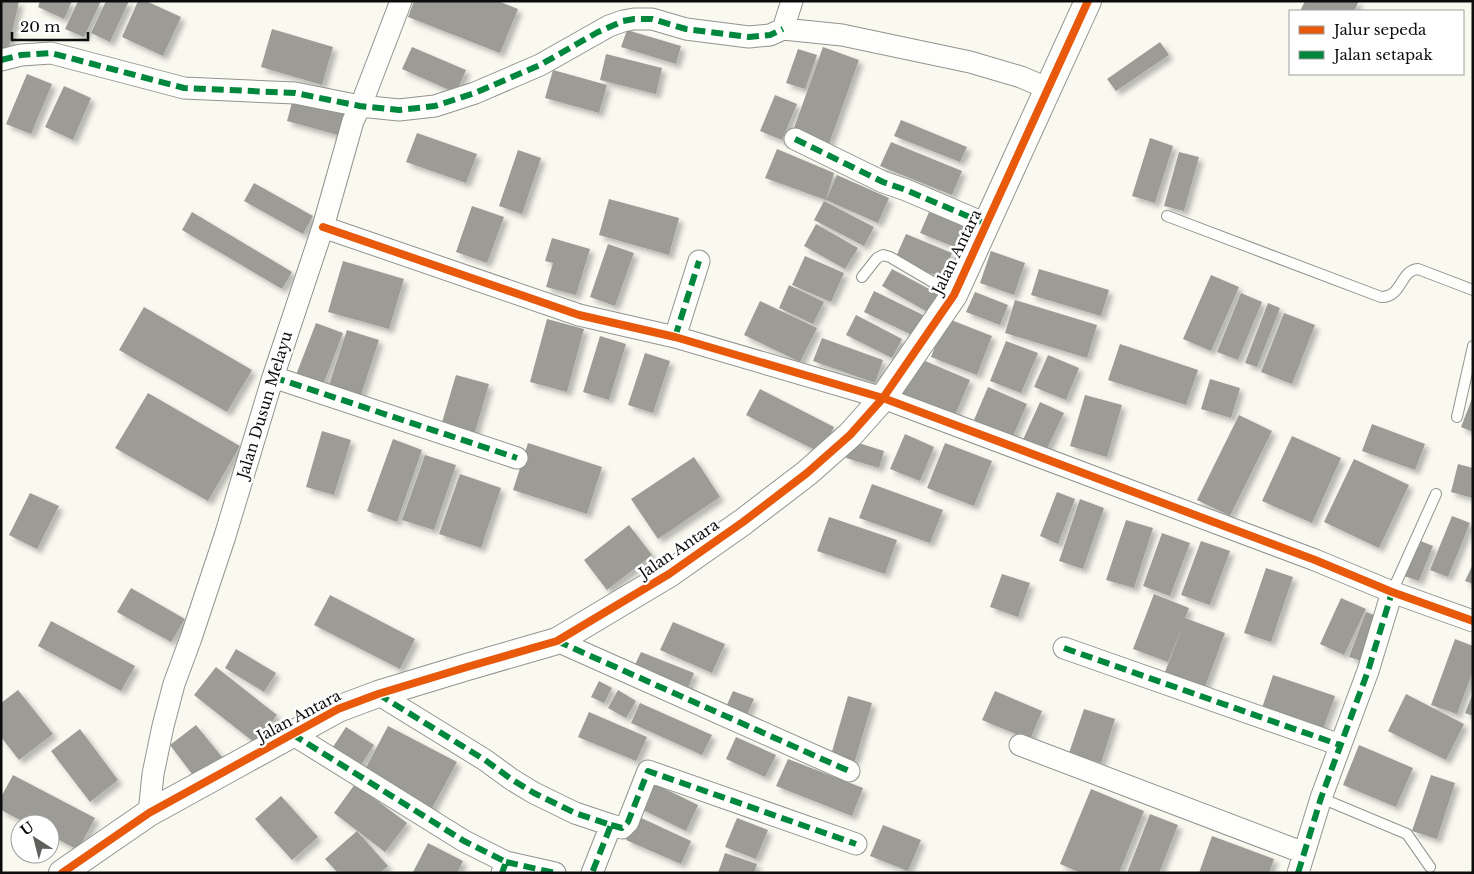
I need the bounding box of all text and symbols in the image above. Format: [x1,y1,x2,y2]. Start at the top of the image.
scale bar [12,10,89,42]
legend [1289,10,1464,75]
text: 20 m [20,17,60,36]
text: Jalur sepeda [1332,20,1427,39]
text: Jalan setapak [1332,45,1433,64]
street label: Jalan Antara [927,206,986,299]
street label: Jalan Dusun Melayu [232,329,296,483]
street label: Jalan Antara [633,515,723,583]
street label: Jalan Antara [252,685,345,747]
north arrow [10,814,60,864]
text: U [17,817,38,839]

